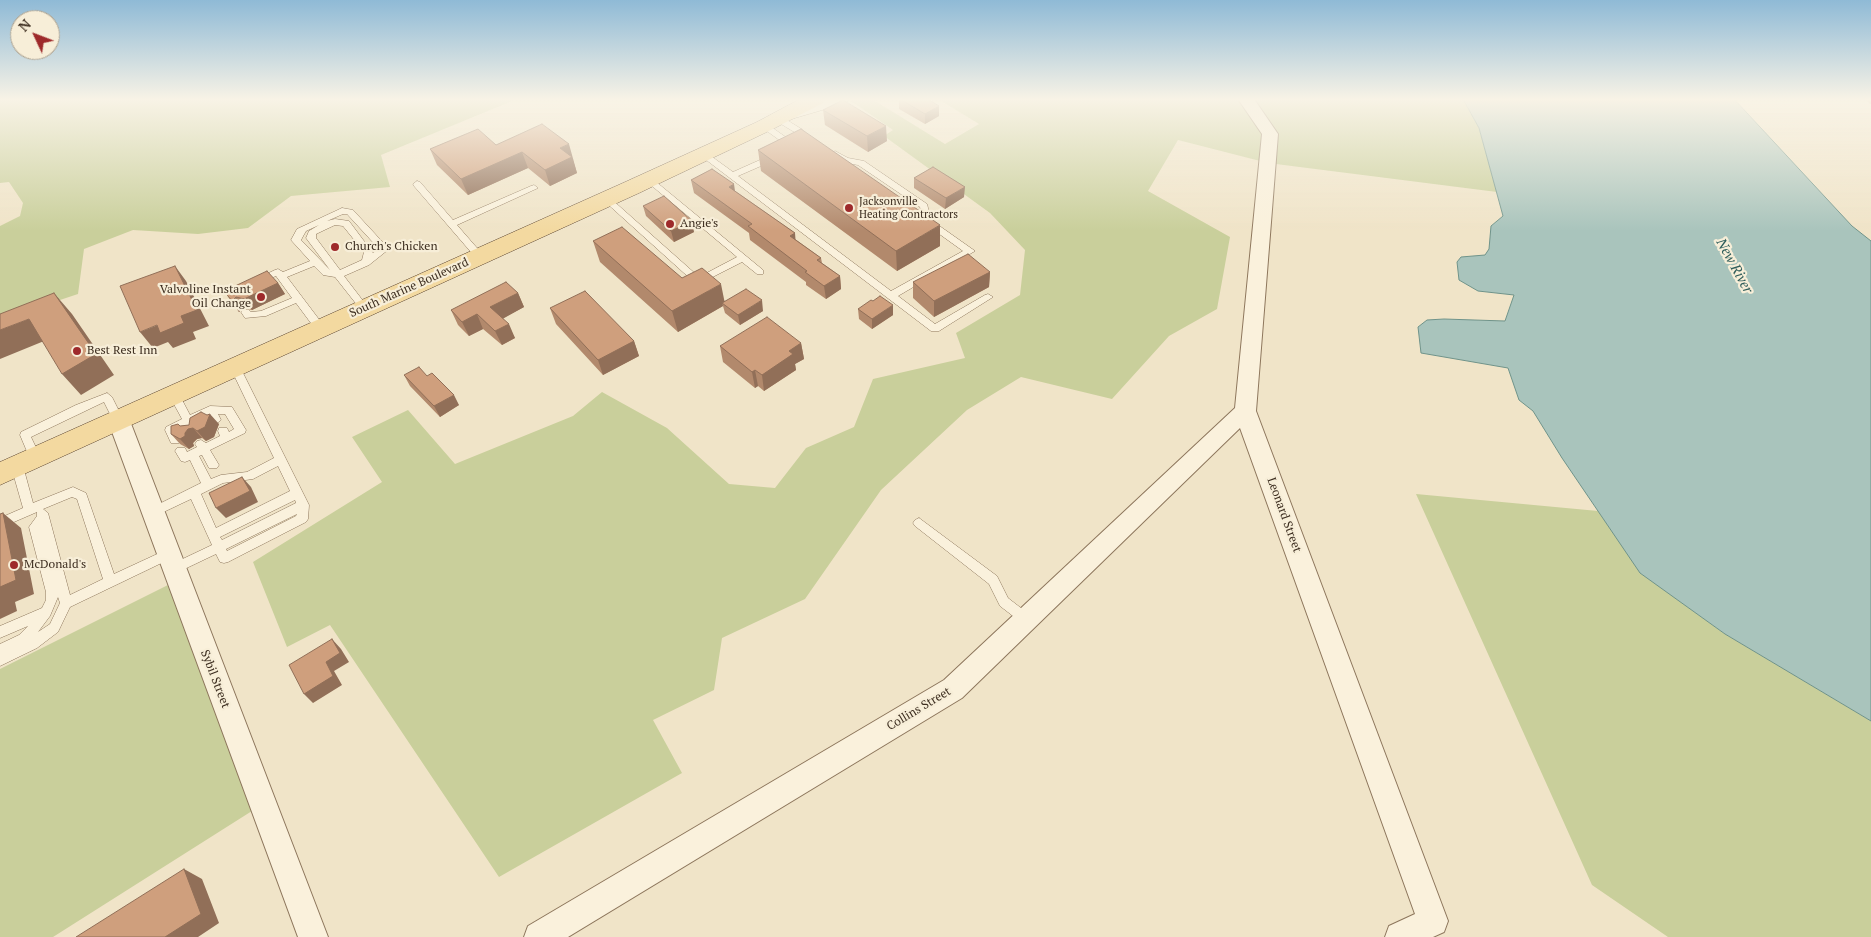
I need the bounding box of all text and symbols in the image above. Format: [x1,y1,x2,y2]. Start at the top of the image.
north arrow [10,10,60,60]
text: N [14,15,35,35]
place label: Jacksonville Heating Contractors [859,195,958,221]
marker: Jacksonville Heating Contractors [843,202,855,214]
place label: Angie's [680,217,718,231]
marker: Angie's [664,218,676,230]
water label: New River [1712,236,1756,296]
place label: Church's Chicken [345,240,438,254]
marker: Church's Chicken [329,241,341,253]
street label: South Marine Boulevard [347,255,471,321]
place label: Valvoline Instant Oil Change [160,283,251,311]
marker: Valvoline Instant Oil Change [255,291,267,303]
place label: Best Rest Inn [87,344,157,358]
marker: Best Rest Inn [71,345,83,357]
street label: Leonard Street [1264,476,1304,554]
place label: McDonald's [24,558,86,572]
marker: McDonald's [8,559,20,571]
street label: Sybil Street [197,648,233,710]
street label: Collins Street [884,684,954,734]

